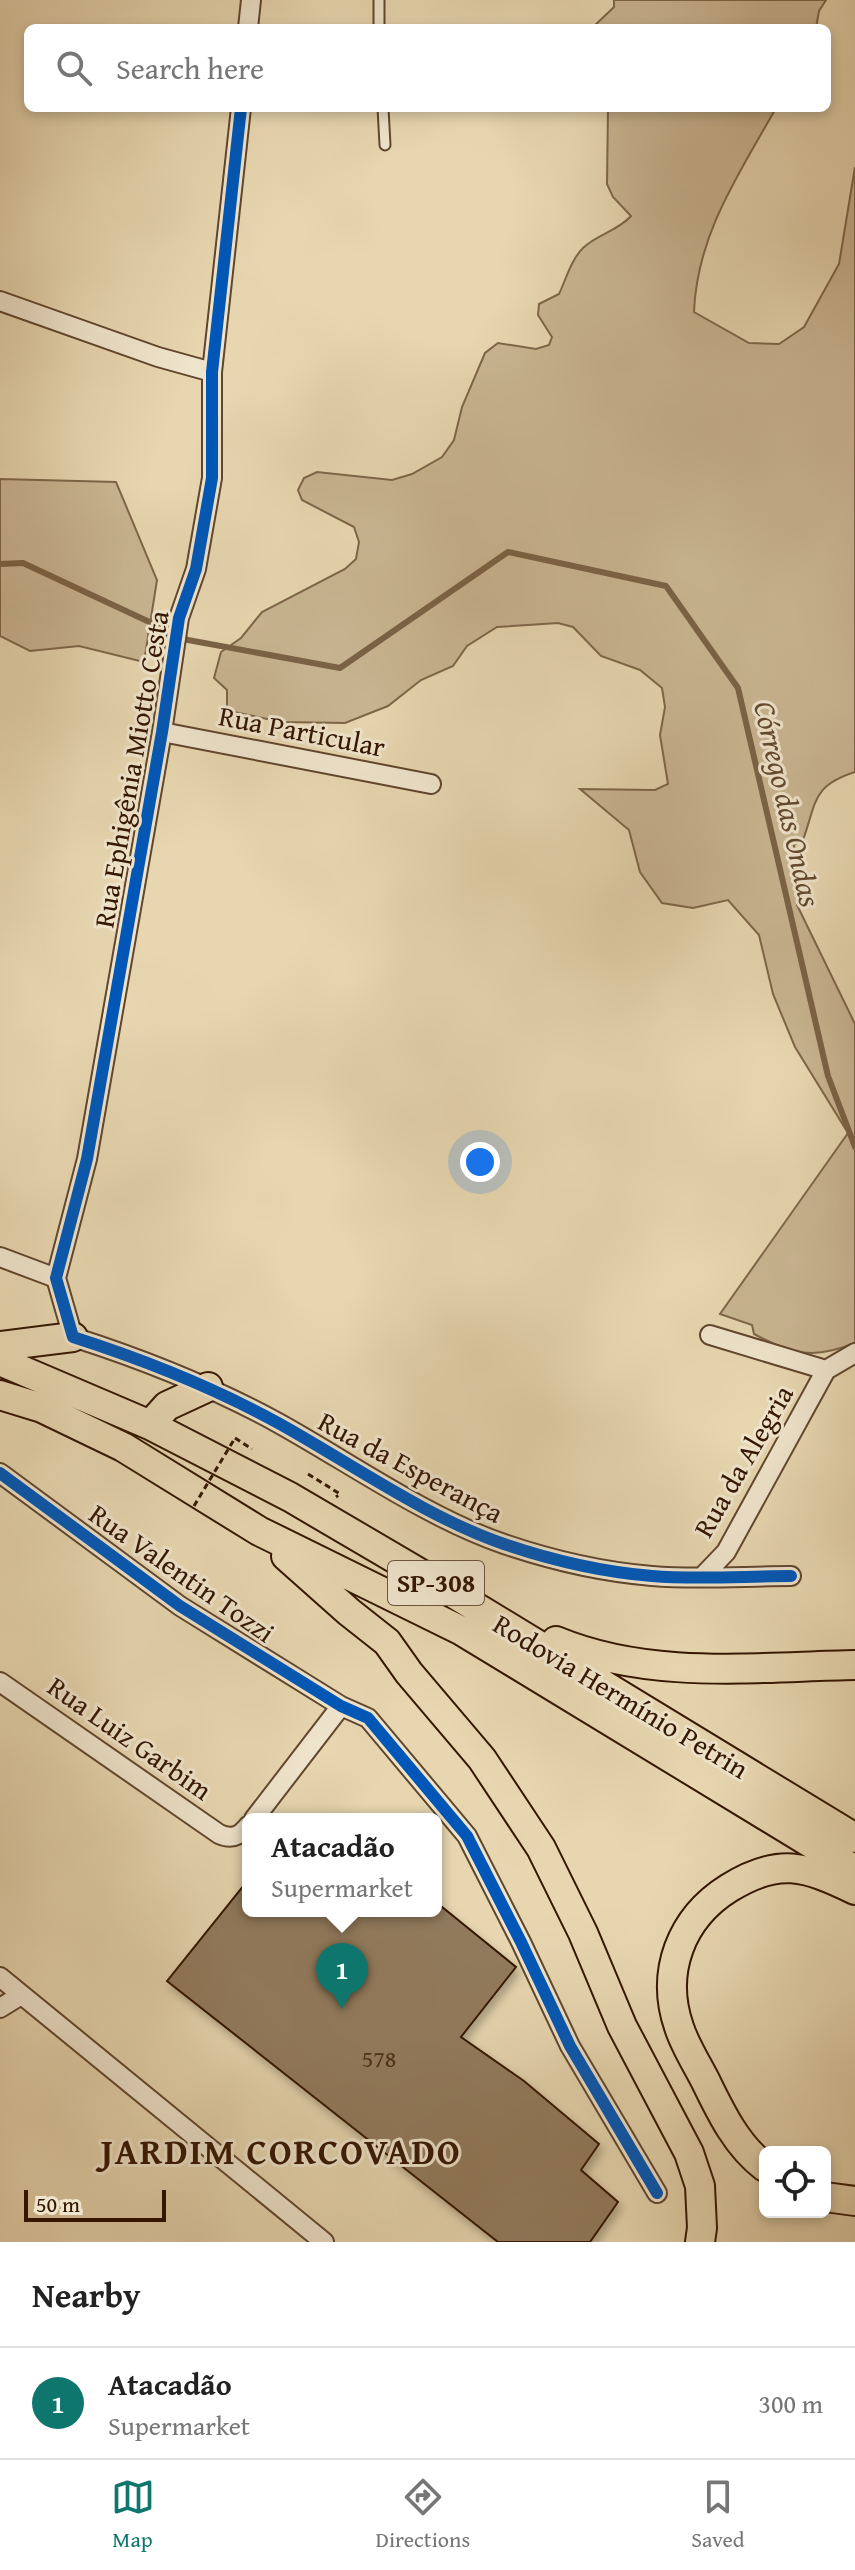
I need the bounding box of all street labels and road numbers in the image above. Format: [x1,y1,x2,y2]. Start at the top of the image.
street label: Rua Ephigênia Miotto Cesta [82,606,179,931]
street label: Rua Particular [216,694,389,767]
street label: Rua da Alegria [682,1376,803,1544]
street label: Rua da Esperança [311,1400,512,1533]
street label: Rua Valentin Tozzi [81,1493,284,1652]
road number: SP-308 [388,1561,484,1605]
street label: Rodovia Hermínio Petrin [486,1603,757,1788]
street label: Rua Luiz Garbim [40,1666,221,1810]

